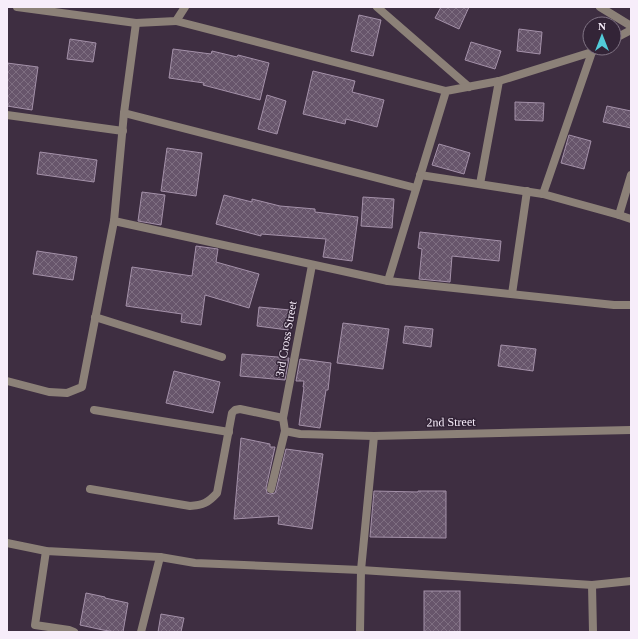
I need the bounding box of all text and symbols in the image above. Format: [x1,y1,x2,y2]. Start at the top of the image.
north arrow [582,16,622,56]
text: N [598,20,606,32]
street label: 3rd Cross Street [272,299,300,378]
street label: 2nd Street [426,415,476,429]

